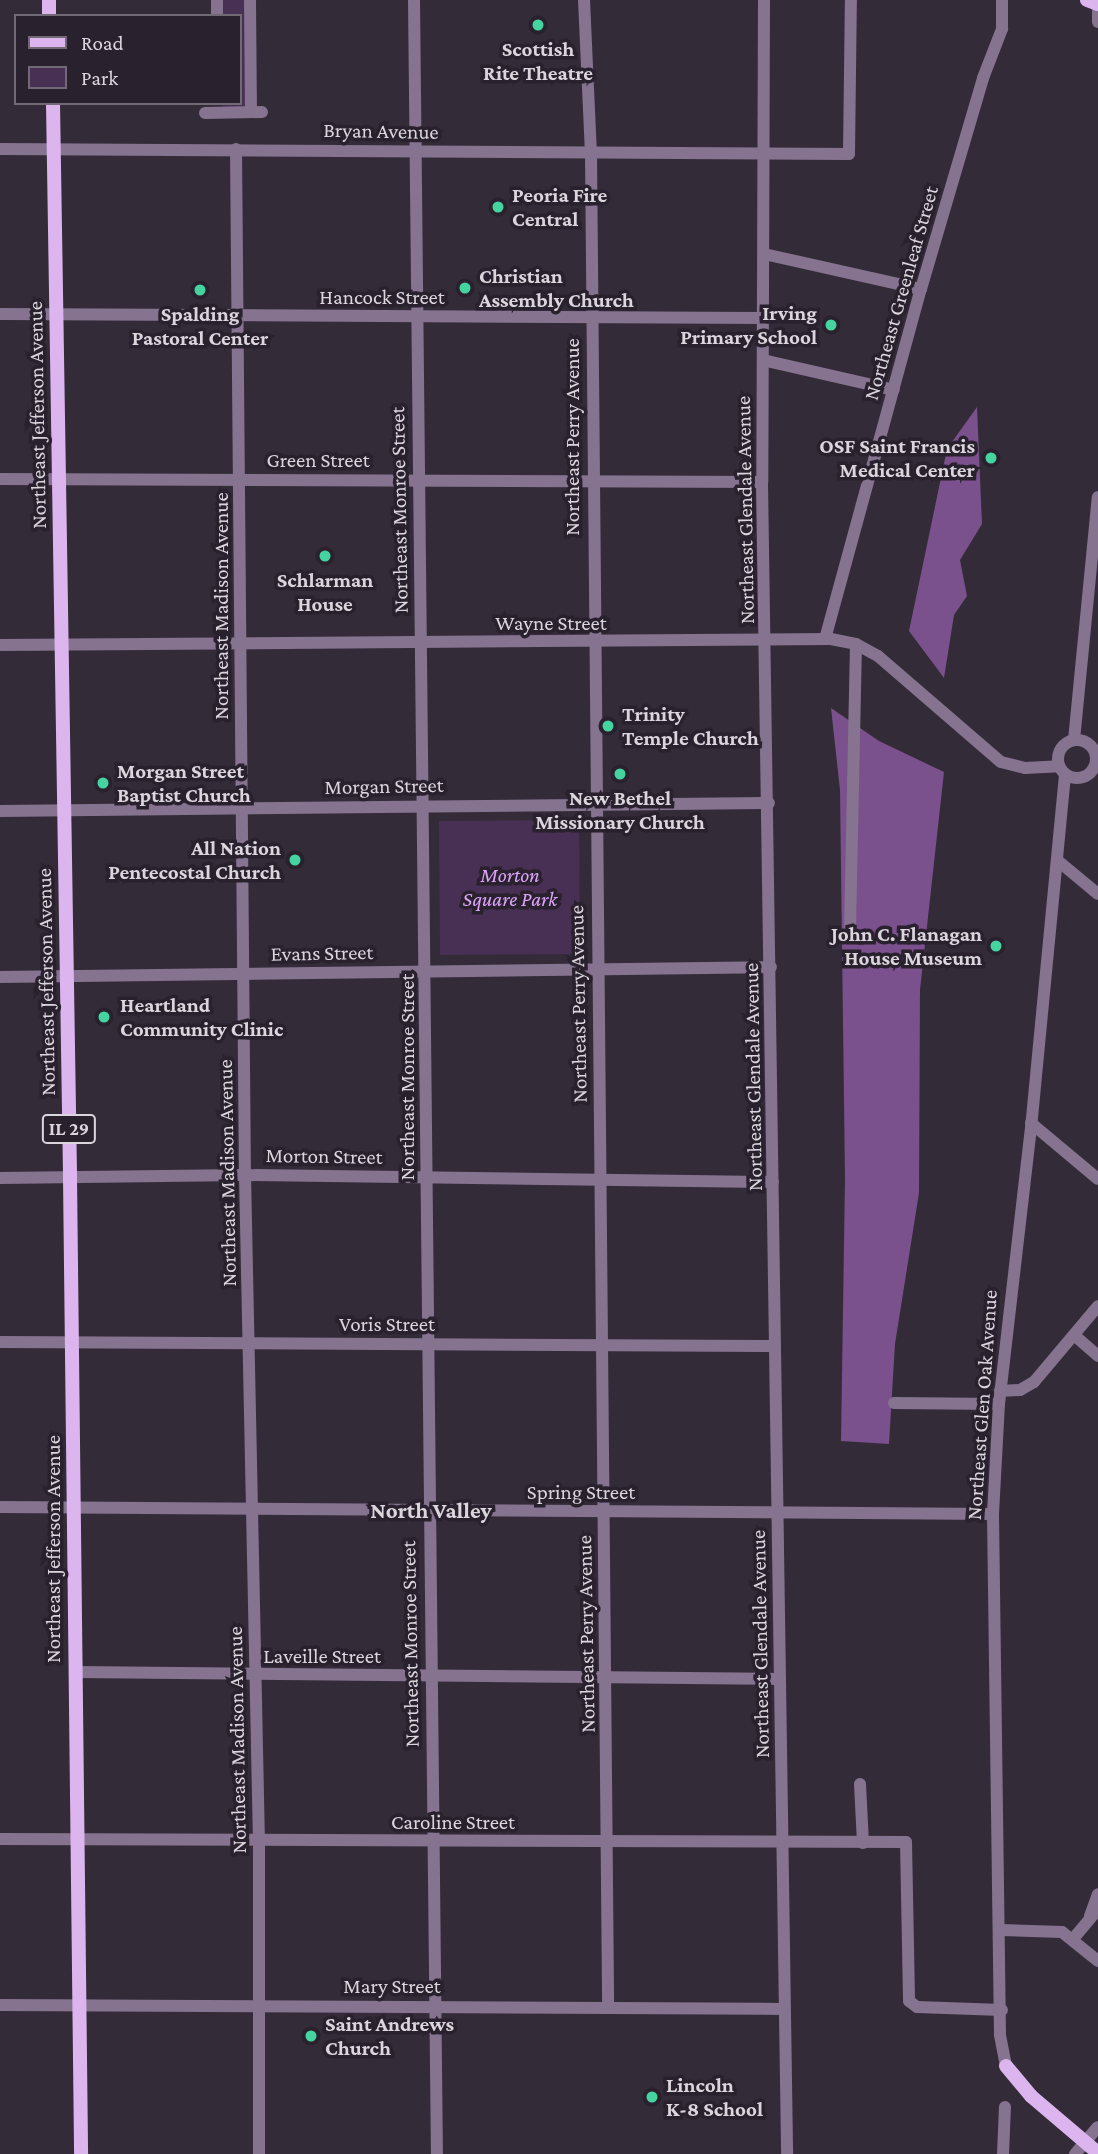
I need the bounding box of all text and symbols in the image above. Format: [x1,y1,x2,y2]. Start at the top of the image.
legend [14,14,242,105]
marker: Scottish Rite Theatre [530,17,546,33]
text: Road [81,31,124,55]
place label: Scottish Rite Theatre [483,36,593,86]
text: Park [81,66,118,90]
street label: Bryan Avenue [323,117,439,145]
place label: Peoria Fire Central [512,182,607,232]
street label: Northeast Greenleaf Street [858,183,944,403]
marker: Peoria Fire Central [490,199,506,215]
place label: Christian Assembly Church [479,263,634,313]
marker: Christian Assembly Church [457,280,473,296]
marker: Spalding Pastoral Center [192,282,208,298]
street label: Hancock Street [319,284,445,310]
place label: Irving Primary School [680,300,817,350]
street label: Northeast Jefferson Avenue [22,301,52,529]
place label: Spalding Pastoral Center [132,301,268,351]
marker: Irving Primary School [823,317,839,333]
street label: Northeast Perry Avenue [559,338,585,536]
street label: Northeast Glendale Avenue [730,396,760,624]
street label: Northeast Monroe Street [385,406,413,614]
place label: OSF Saint Francis Medical Center [819,433,975,483]
street label: Green Street [266,447,370,473]
marker: OSF Saint Francis Medical Center [981,448,1001,468]
street label: Northeast Madison Avenue [208,492,234,720]
marker: Schlarman House [317,548,333,564]
place label: Schlarman House [277,567,373,617]
street label: Wayne Street [495,610,607,636]
place label: Trinity Temple Church [622,701,759,751]
marker: Trinity Temple Church [600,718,616,734]
place label: Morgan Street Baptist Church [117,758,251,808]
marker: New Bethel Missionary Church [612,766,628,782]
street label: Morgan Street [324,772,444,800]
marker: Morgan Street Baptist Church [95,775,111,791]
place label: New Bethel Missionary Church [535,785,705,835]
place label: All Nation Pentecostal Church [108,835,281,885]
marker: All Nation Pentecostal Church [287,852,303,868]
park label: Morton Square Park [463,862,557,912]
street label: Northeast Jefferson Avenue [31,868,61,1096]
street label: Northeast Perry Avenue [564,905,592,1103]
place label: John C. Flanagan House Museum [831,921,982,971]
marker: John C. Flanagan House Museum [988,938,1004,954]
street label: Evans Street [270,940,374,966]
street label: Northeast Glendale Avenue [738,963,768,1191]
street label: Northeast Monroe Street [394,974,420,1180]
place label: Heartland Community Clinic [120,992,283,1042]
marker: Heartland Community Clinic [94,1007,114,1027]
street label: Northeast Madison Avenue [212,1059,242,1287]
road number: IL 29 [41,1114,97,1144]
street label: Morton Street [265,1142,383,1170]
street label: Northeast Glen Oak Avenue [961,1289,1003,1521]
street label: Voris Street [339,1311,435,1337]
street label: Northeast Jefferson Avenue [40,1435,66,1663]
street label: Spring Street [527,1479,635,1505]
district label: North Valley [370,1496,492,1524]
street label: Northeast Glendale Avenue [745,1530,775,1758]
street label: Northeast Perry Avenue [572,1535,600,1733]
street label: Northeast Monroe Street [396,1540,424,1748]
street label: Northeast Madison Avenue [222,1626,252,1854]
street label: Laveille Street [263,1643,381,1669]
street label: Caroline Street [391,1809,515,1835]
street label: Mary Street [343,1973,441,1999]
place label: Saint Andrews Church [325,2011,454,2061]
marker: Saint Andrews Church [303,2028,319,2044]
place label: Lincoln K-8 School [666,2072,763,2122]
marker: Lincoln K-8 School [644,2089,660,2105]

